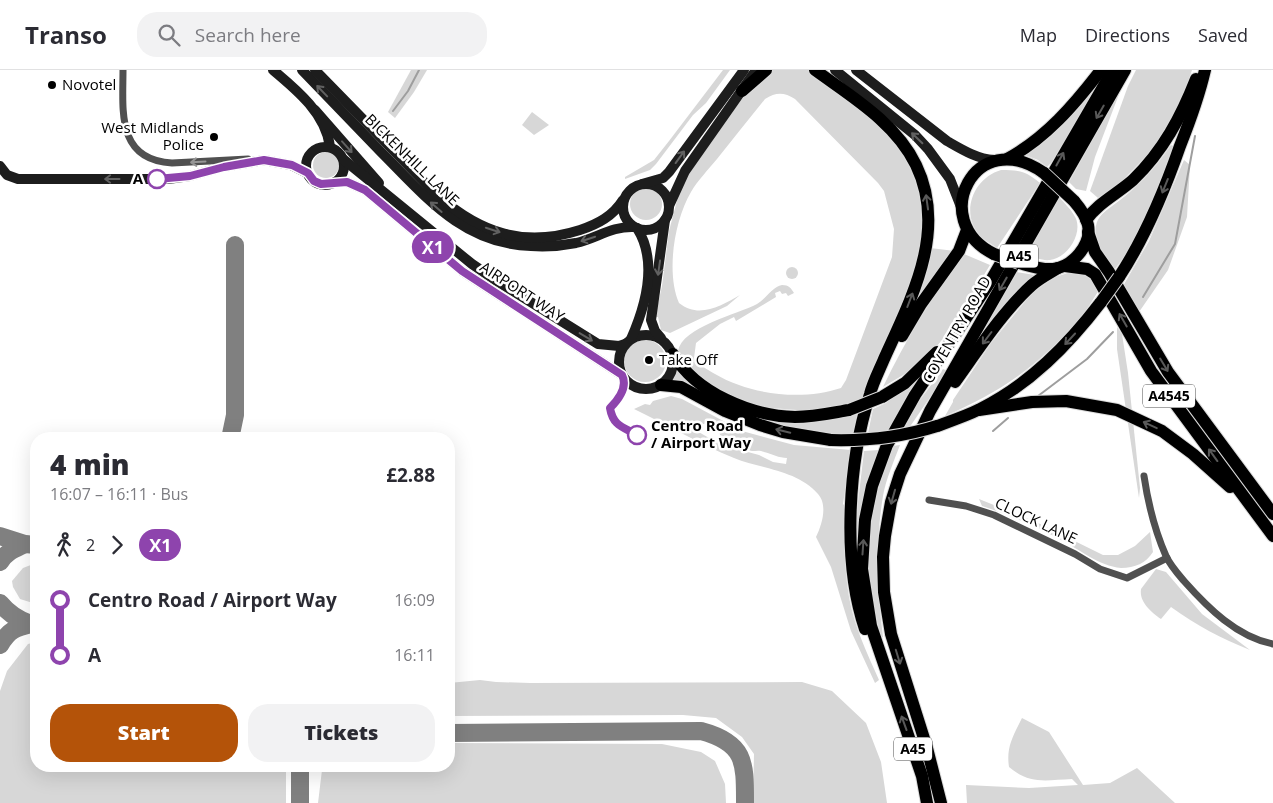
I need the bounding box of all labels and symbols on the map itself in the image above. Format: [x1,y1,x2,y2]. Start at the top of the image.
place label: Novotel [62,74,116,94]
marker: Novotel [46,79,58,91]
one-way arrow [316,85,328,97]
one-way arrow [1095,105,1105,119]
street label: BICKENHILL LANE [361,109,464,210]
place label: West Midlands Police [101,117,204,154]
marker: West Midlands Police [208,131,220,143]
one-way arrow [911,132,924,144]
one-way arrow [342,141,353,154]
one-way arrow [675,150,685,164]
one-way arrow [1056,153,1066,167]
one-way arrow [190,157,206,166]
place label: A [133,168,144,188]
marker: A [147,169,167,189]
one-way arrow [104,174,120,184]
one-way arrow [1160,179,1169,194]
one-way arrow [922,194,932,210]
one-way arrow [430,201,443,212]
one-way arrow [484,225,500,235]
line badge: X1 [410,231,456,263]
one-way arrow [580,235,596,244]
road number: A45 [1000,245,1038,268]
street label: AIRPORT WAY [477,256,569,326]
one-way arrow [654,260,664,276]
street label: COVENTRY ROAD [917,272,995,387]
one-way arrow [997,276,1007,291]
one-way arrow [906,292,915,308]
one-way arrow [1117,314,1127,328]
one-way arrow [982,331,992,345]
one-way arrow [579,333,593,343]
one-way arrow [1064,333,1076,346]
place label: Take Off [659,349,718,369]
marker: Take Off [643,354,655,366]
one-way arrow [1160,358,1170,372]
road number: A4545 [1143,384,1195,408]
place label: Centro Road / Airport Way [651,415,751,452]
one-way arrow [1143,420,1158,429]
marker: Centro Road / Airport Way [627,425,647,445]
one-way arrow [775,426,791,435]
one-way arrow [1207,449,1218,462]
one-way arrow [887,489,897,505]
street label: CLOCK LANE [992,492,1081,548]
one-way arrow [859,540,868,556]
one-way arrow [893,649,903,665]
one-way arrow [899,715,908,731]
road number: A45 [894,738,932,761]

